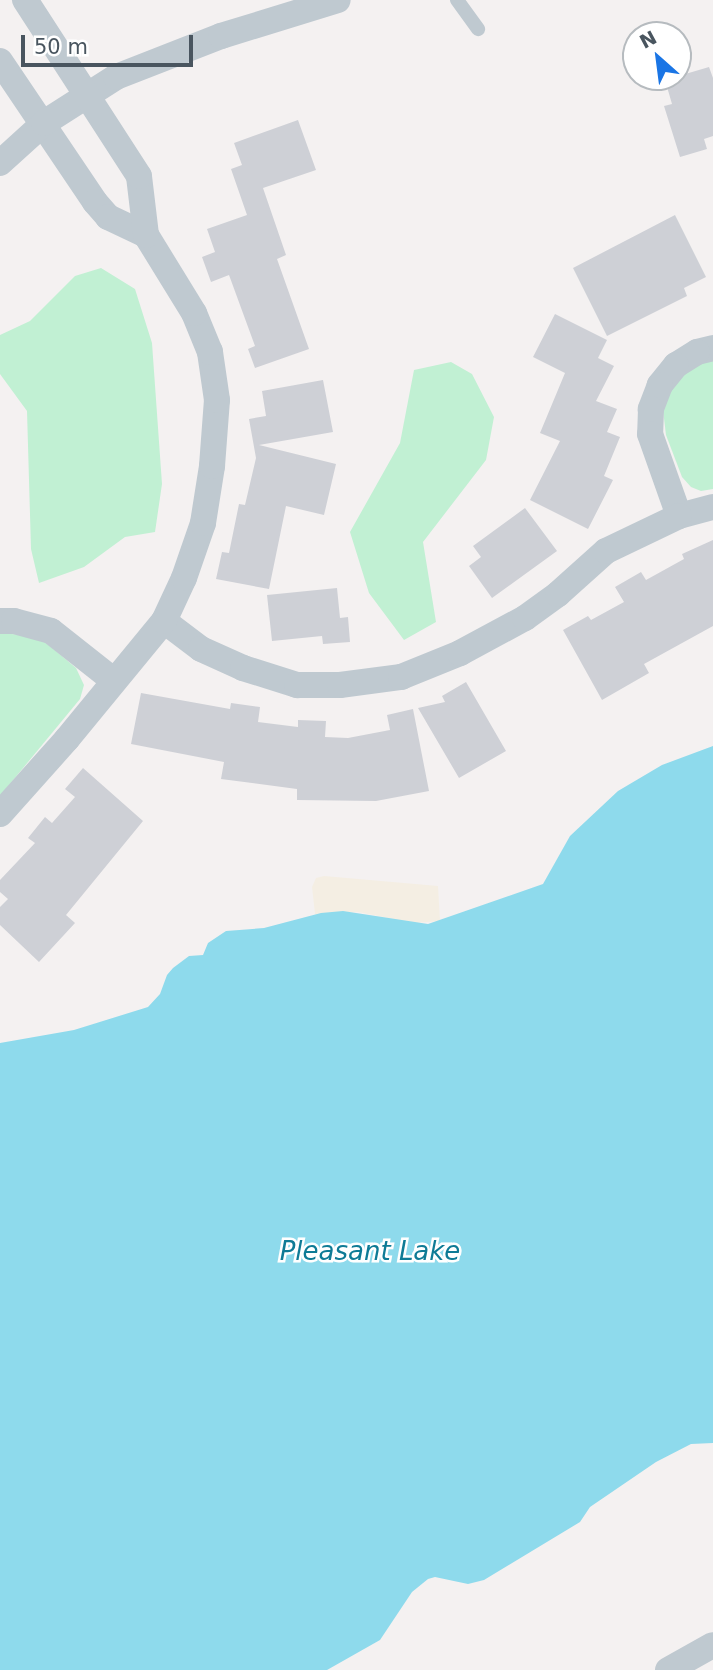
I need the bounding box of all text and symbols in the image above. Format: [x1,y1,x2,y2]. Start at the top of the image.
scale bar [24,21,196,65]
north arrow [622,21,692,91]
text: N [636,26,660,53]
text: 50 m [34,35,88,59]
water label: Pleasant Lake [280,1236,460,1268]

